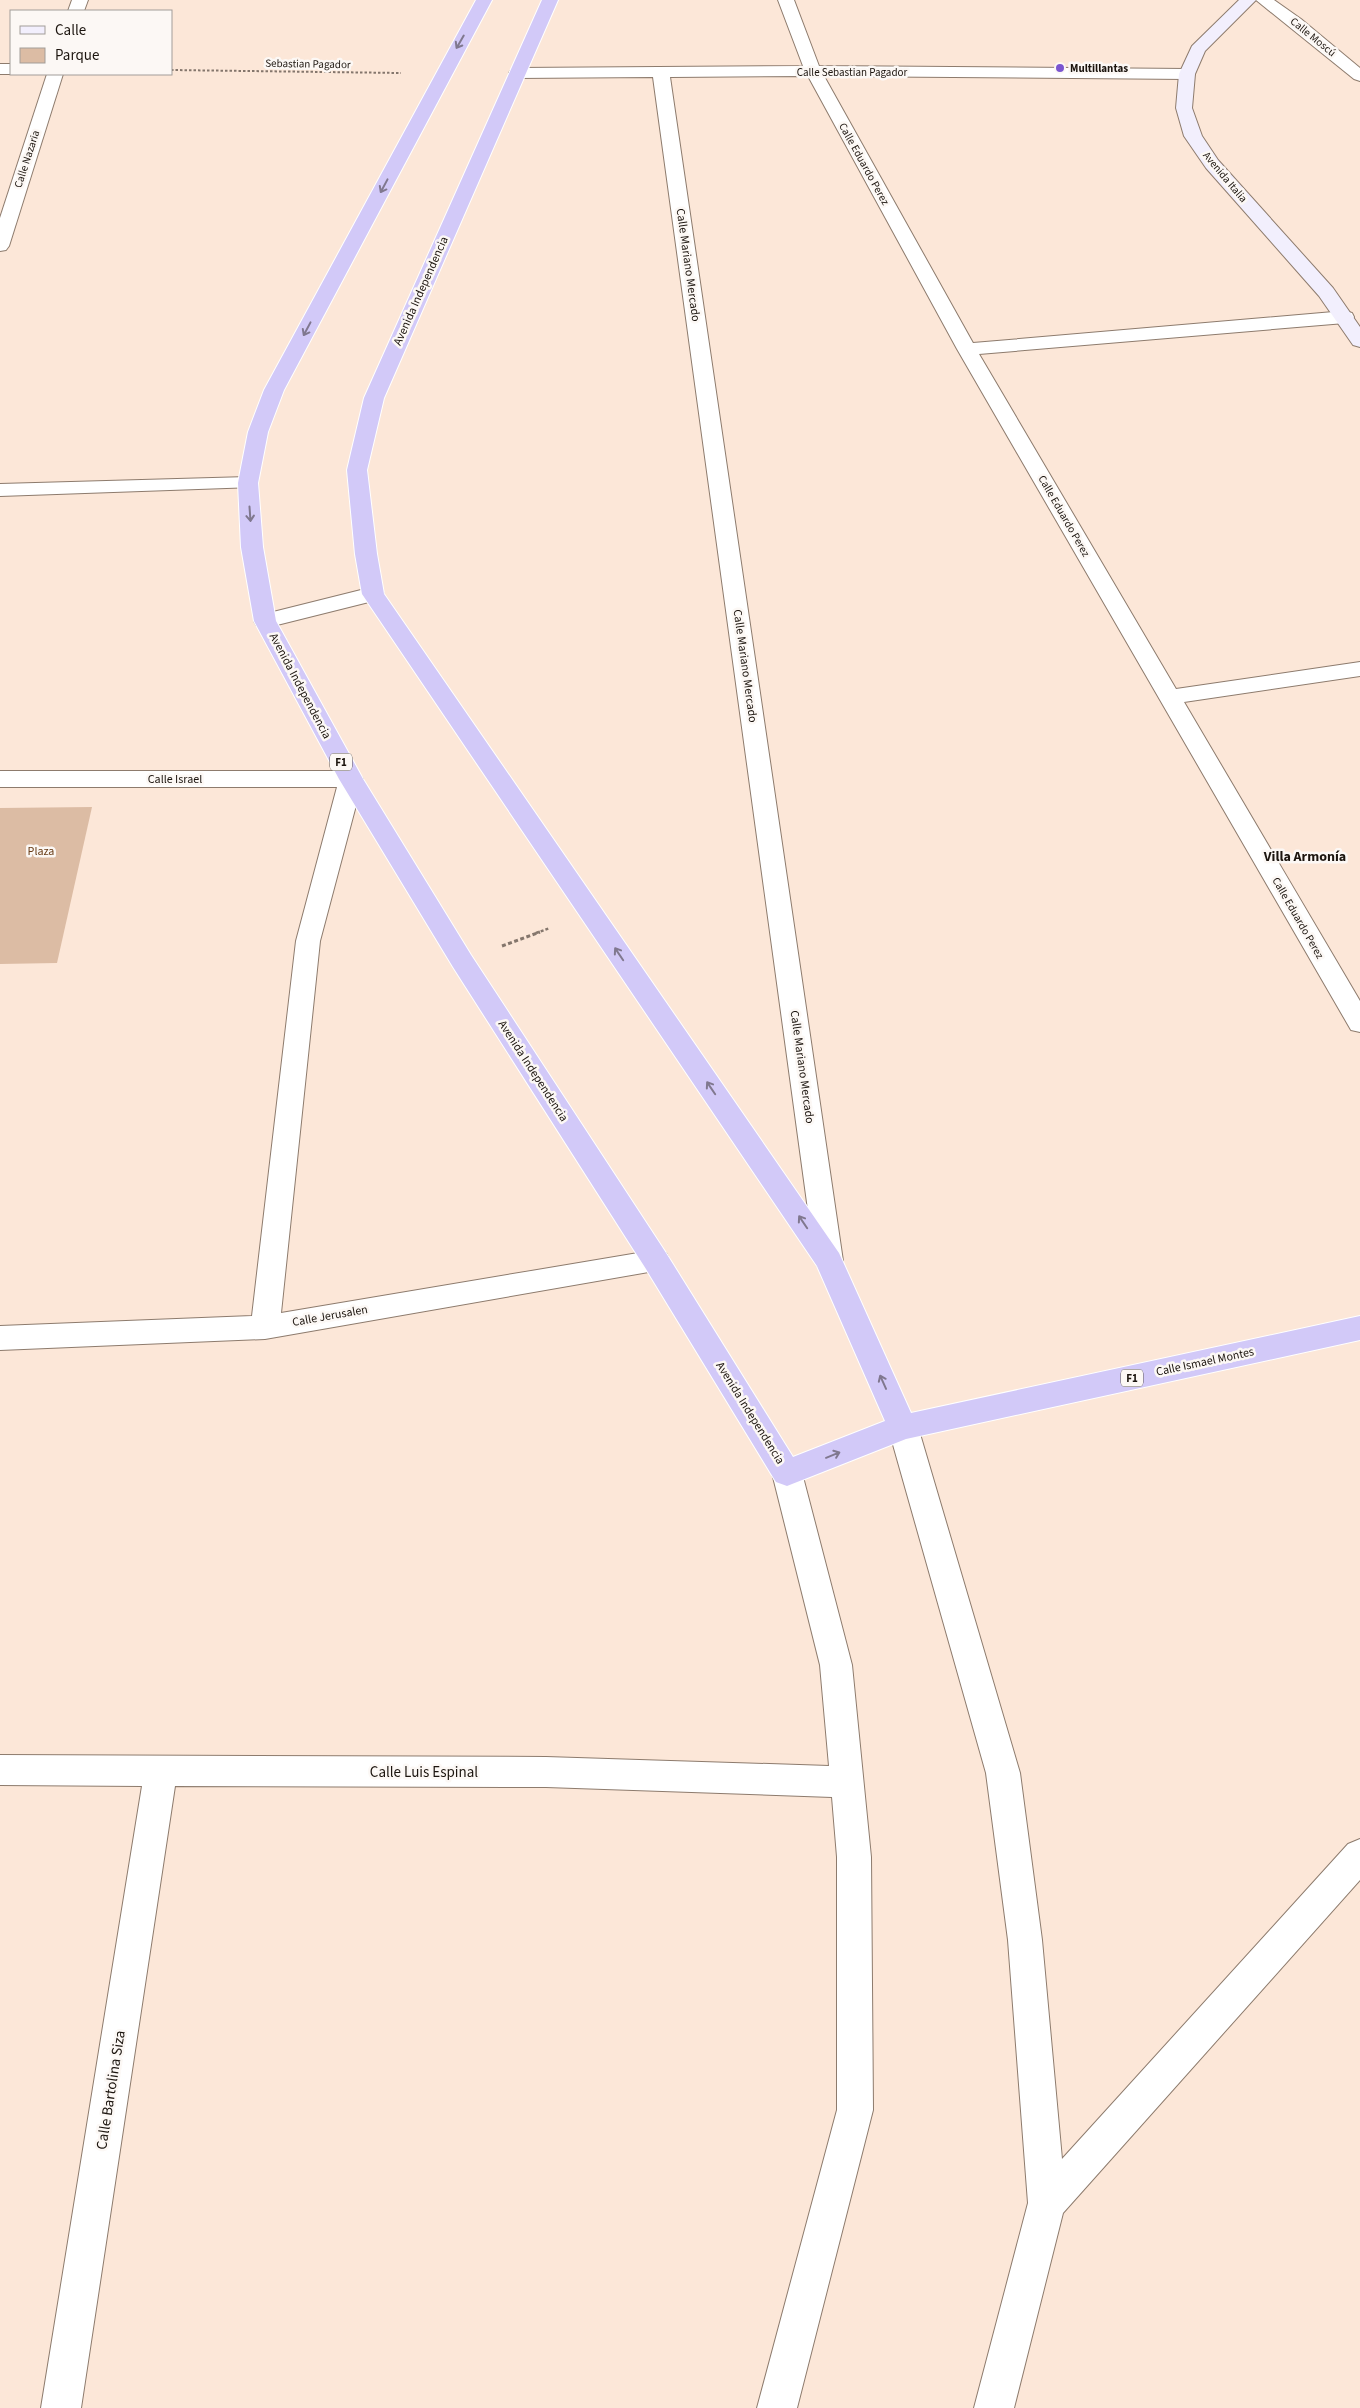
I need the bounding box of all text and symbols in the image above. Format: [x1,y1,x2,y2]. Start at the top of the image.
legend [10,10,172,75]
street label: Calle Moscú [1287,14,1339,60]
text: Calle [55,20,86,41]
one-way arrow [454,35,464,49]
text: Parque [55,45,99,66]
street label: Sebastian Pagador [265,56,351,72]
place label: Multillantas [1070,61,1128,76]
marker: Multillantas [1054,62,1066,74]
street label: Calle Sebastian Pagador [797,65,907,80]
street label: Calle Eduardo Perez [835,120,893,208]
street label: Calle Nazaria [11,128,43,190]
street label: Avenida Italia [1199,148,1251,206]
one-way arrow [379,178,388,193]
street label: Calle Mariano Mercado [672,207,704,323]
street label: Avenida Independencia [389,234,453,348]
one-way arrow [301,321,311,336]
street label: Calle Eduardo Perez [1035,473,1094,560]
one-way arrow [245,506,254,522]
street label: Calle Mariano Mercado [729,608,761,724]
street label: Avenida Independencia [265,630,335,742]
road number: F1 [330,754,352,770]
street label: Calle Israel [148,771,202,788]
park label: Plaza [28,843,54,860]
district label: Villa Armonía [1263,847,1346,867]
street label: Calle Eduardo Perez [1269,875,1328,962]
one-way arrow [614,947,624,961]
street label: Calle Mariano Mercado [786,1009,818,1125]
street label: Avenida Independencia [494,1017,572,1125]
one-way arrow [706,1081,716,1095]
one-way arrow [797,1215,808,1229]
street label: Calle Jerusalen [291,1301,369,1331]
street label: Calle Ismael Montes [1155,1343,1255,1381]
street label: Avenida Independencia [712,1359,788,1467]
road number: F1 [1121,1370,1143,1386]
one-way arrow [878,1375,888,1390]
one-way arrow [825,1449,840,1459]
street label: Calle Luis Espinal [370,1762,478,1783]
street label: Calle Bartolina Siza [91,2029,131,2151]

